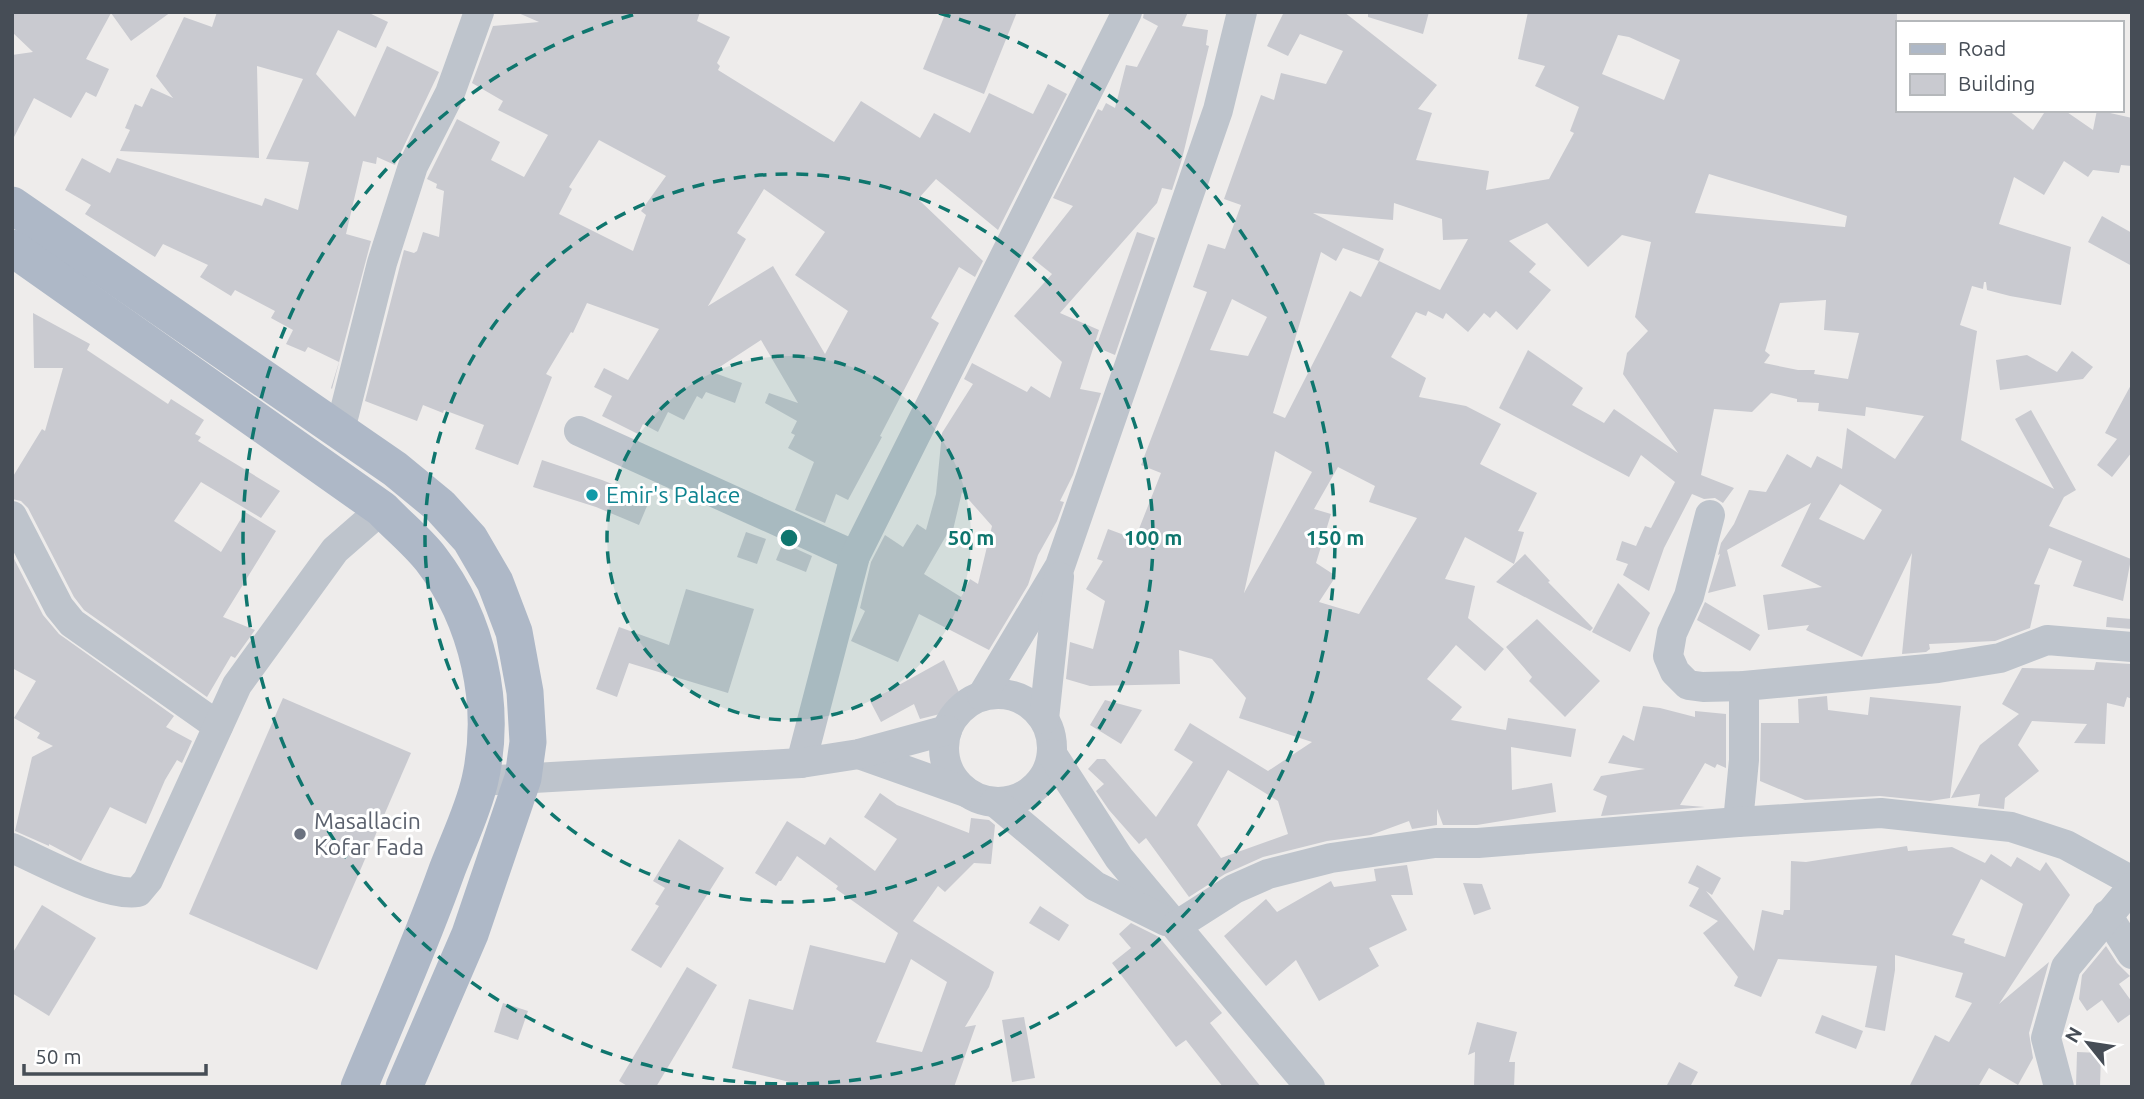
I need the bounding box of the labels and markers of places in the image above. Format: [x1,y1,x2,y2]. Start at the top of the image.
place label: Emir's Palace [606,482,740,507]
marker: Emir's Palace [584,487,600,503]
centre of rings [777,526,801,550]
place label: Masallacin Kofar Fada [314,808,424,859]
marker: Masallacin Kofar Fada [292,826,308,842]

